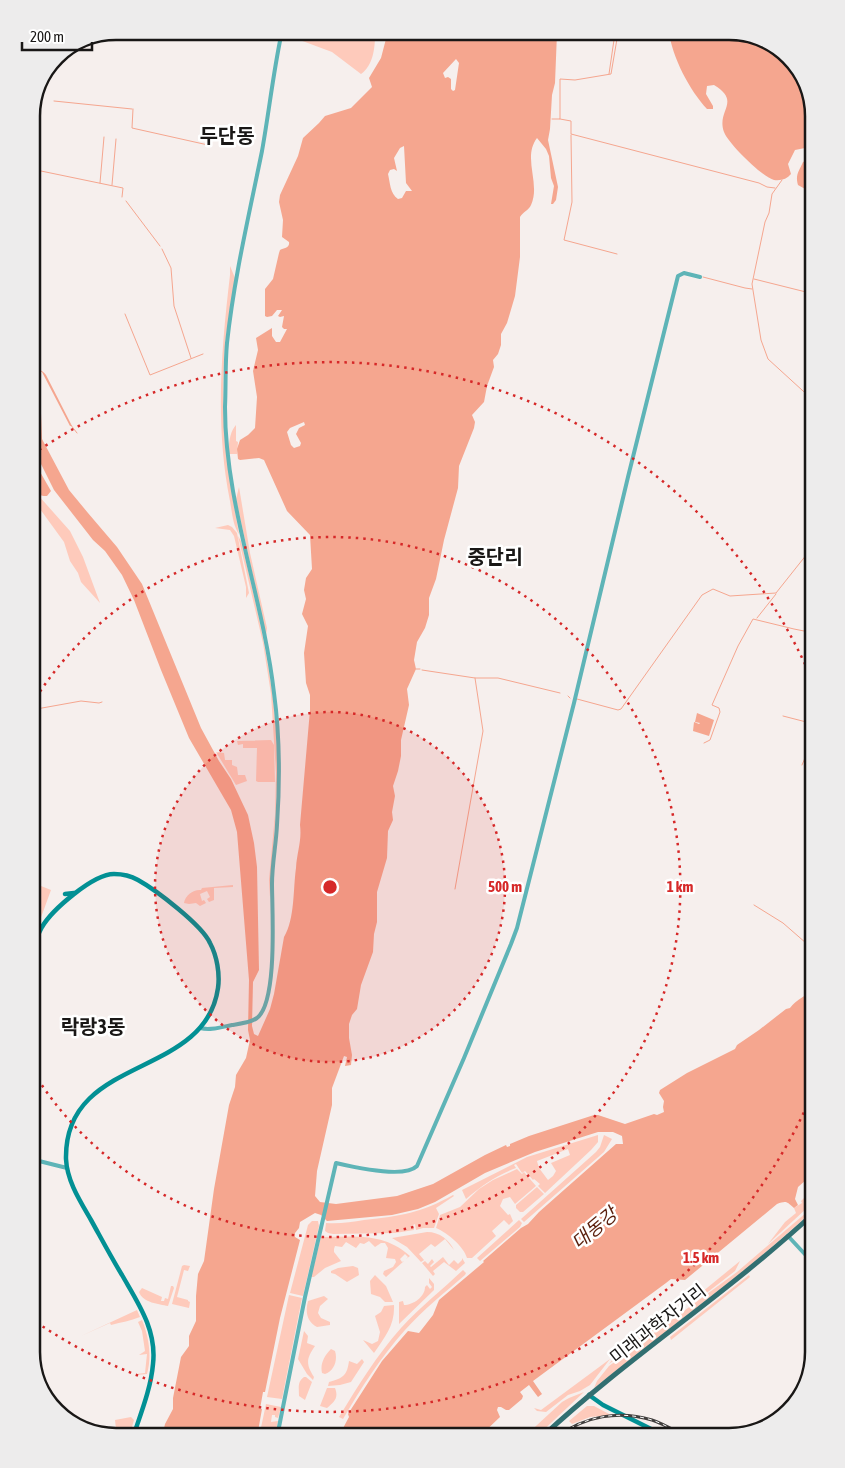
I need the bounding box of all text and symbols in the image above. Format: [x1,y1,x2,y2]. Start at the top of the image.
scale bar [22,20,92,52]
text: 200 m [30,28,64,45]
district label: 두단동 [199,124,255,147]
district label: 중단리 [467,545,523,568]
centre of rings [321,878,339,896]
text: 500 m [488,878,522,895]
text: 1 km [667,878,693,895]
district label: 락랑3동 [61,1015,125,1038]
water label: 대동강 [567,1201,623,1253]
text: 1.5 km [683,1249,719,1266]
street label: 미래과학자거리 [606,1280,710,1368]

